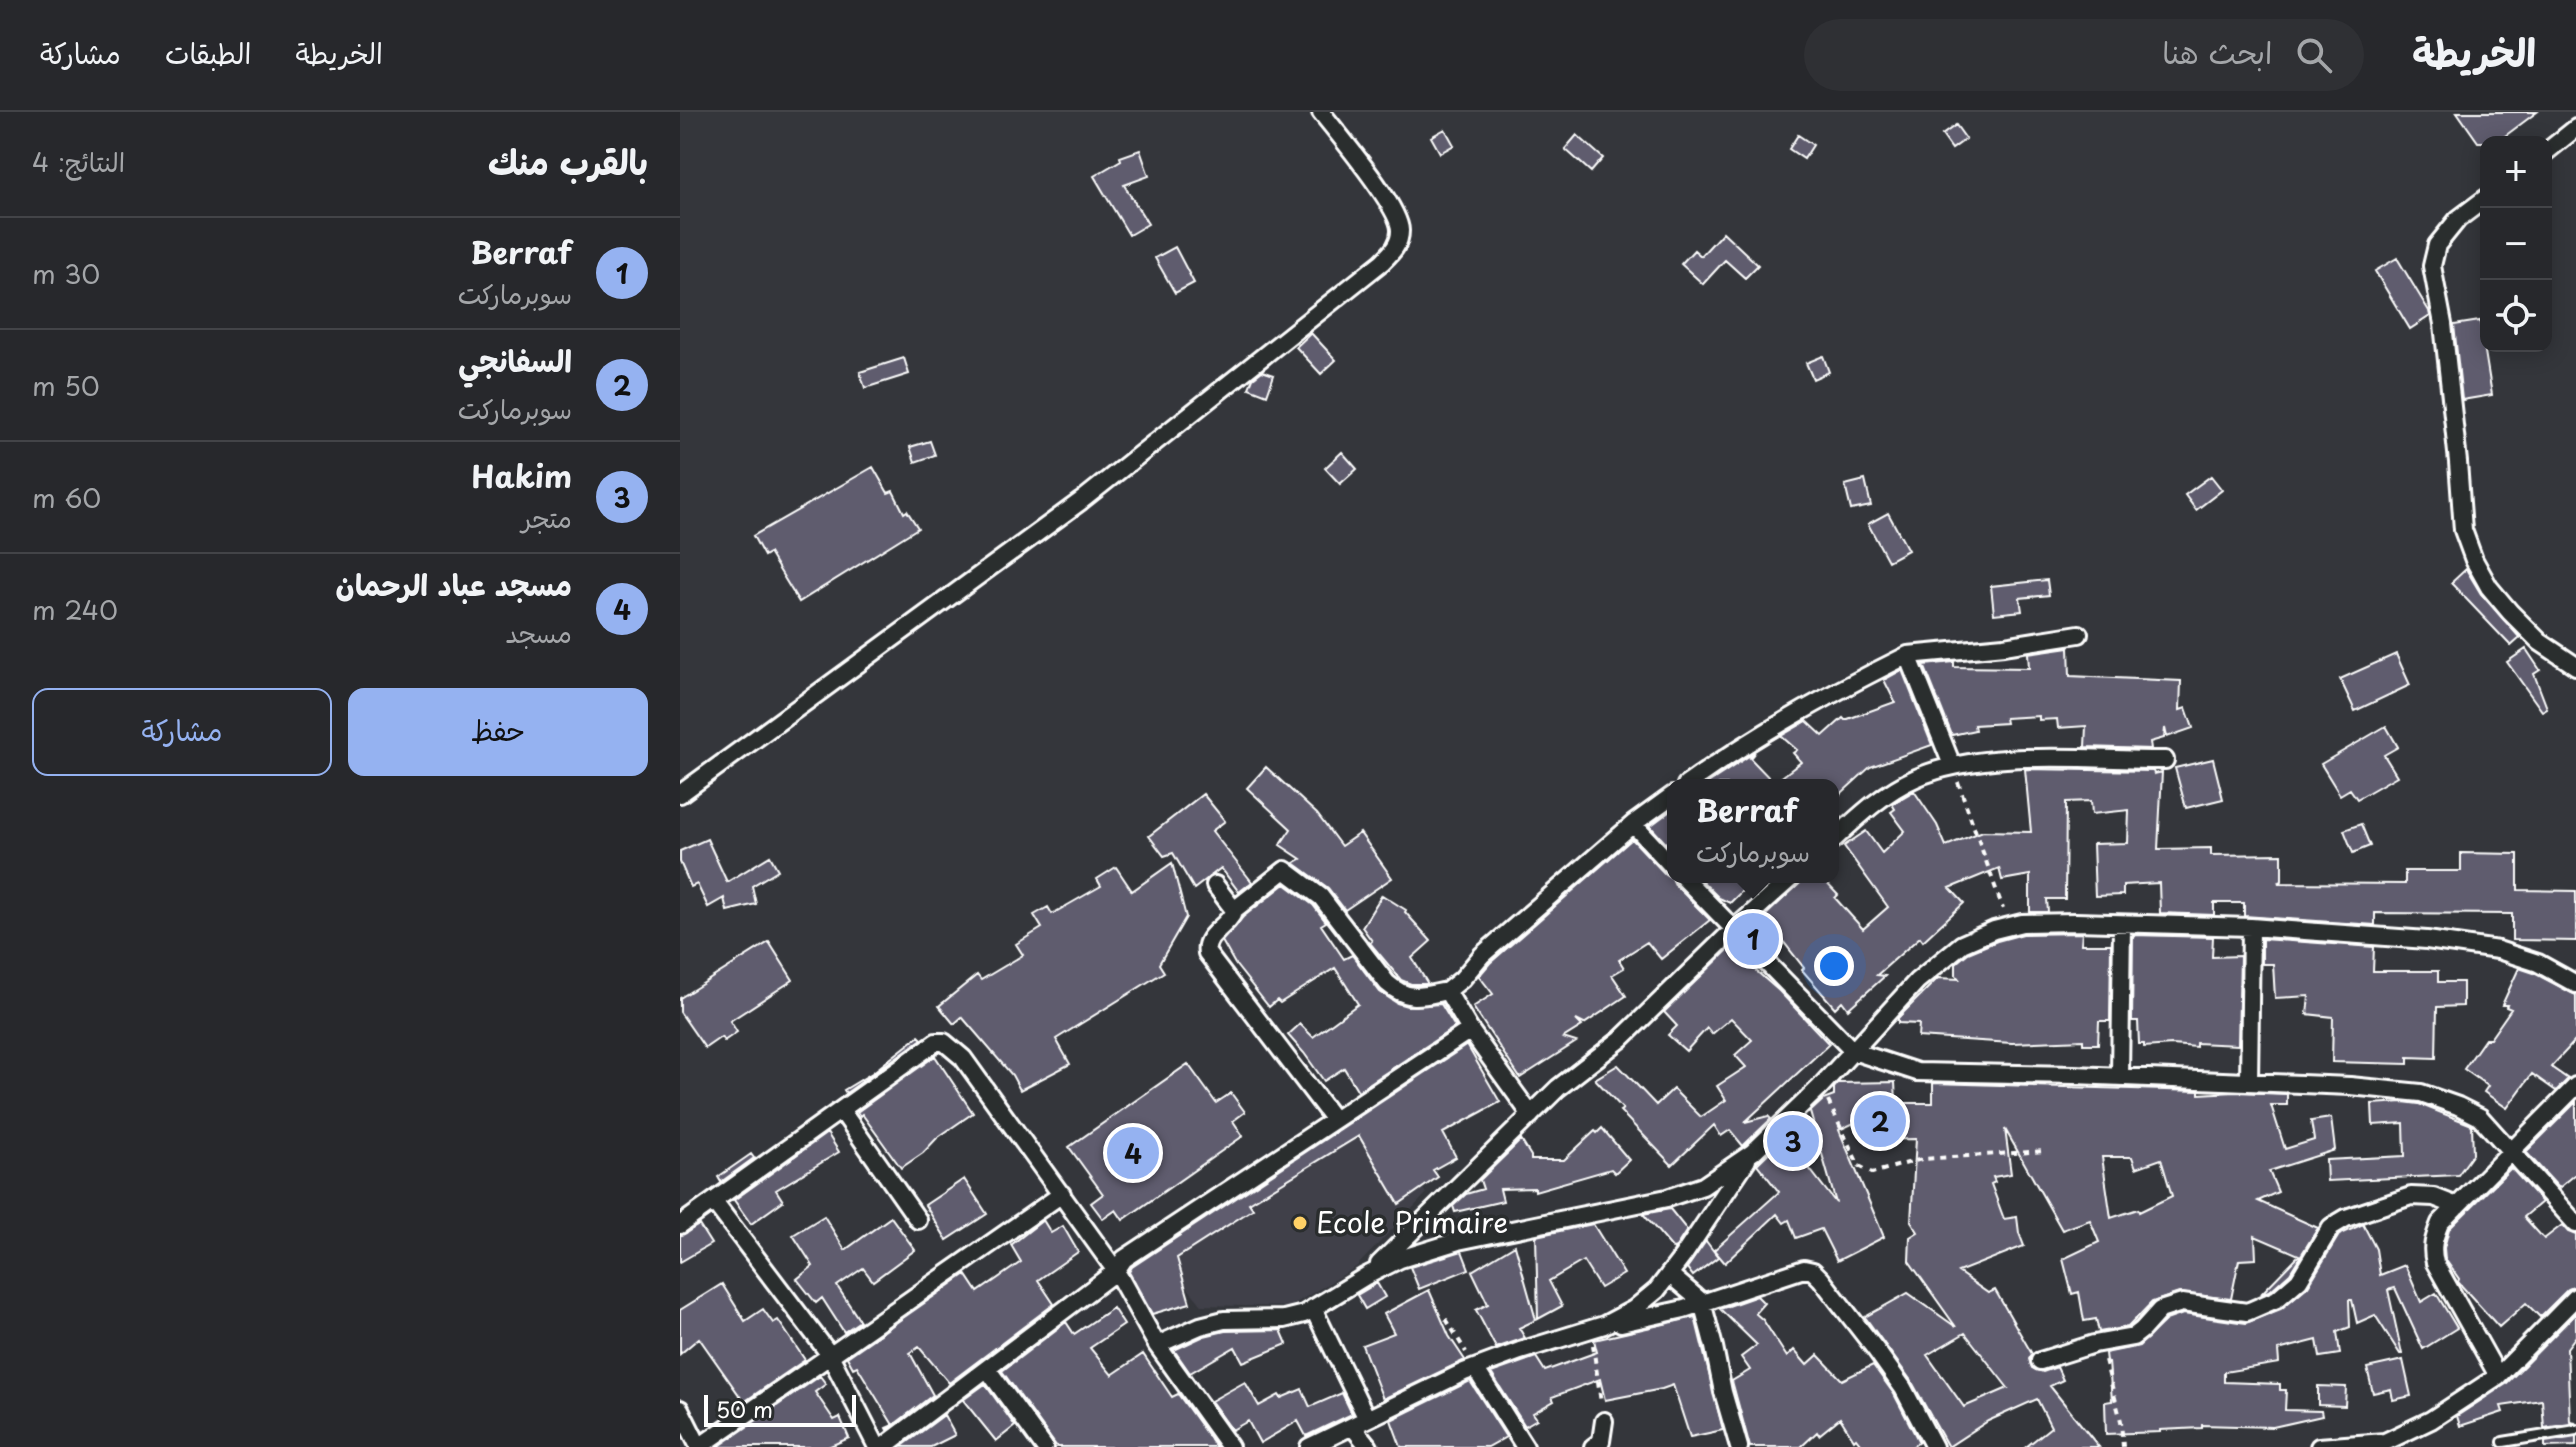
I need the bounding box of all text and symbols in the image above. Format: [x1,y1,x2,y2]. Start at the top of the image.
search box [1804,19,2364,91]
text: الخريطة [2412,23,2536,80]
text: ابحث هنا [2162,29,2272,74]
text: مشاركة [40,31,121,74]
text: الطبقات [165,31,251,74]
text: الخريطة [295,31,383,74]
icon: search [2292,33,2336,77]
text: بالقرب منك [488,135,648,187]
map controls [2480,136,2552,352]
button: + [2480,136,2552,208]
text: النتائج: 4 [32,142,125,181]
button: − [2480,208,2552,280]
text: Berraf [470,229,572,274]
text: 30 m [32,254,100,293]
text: 1 [616,254,628,293]
text: سوبرماركت [458,274,572,313]
button: locate [2480,280,2552,352]
text: السفانجي [458,337,572,382]
text: 50 m [32,366,100,405]
text: 2 [613,366,631,405]
text: سوبرماركت [458,389,572,428]
text: Hakim [471,453,572,498]
text: 60 m [32,478,101,517]
text: 3 [613,478,631,517]
text: متجر [521,498,572,537]
text: مسجد عباد الرحمان [335,561,572,606]
text: 240 m [32,590,118,629]
text: 4 [613,590,631,629]
text: مسجد [505,613,572,652]
button: مشاركة [32,688,332,776]
button: حفظ [348,688,648,776]
popup [1667,779,1839,883]
text: Berraf [1696,787,1798,832]
text: سوبرماركت [1696,832,1810,871]
pin: 1 [1727,909,1779,969]
your location [1814,946,1854,986]
pin: 2 [1854,1091,1906,1151]
pin: 3 [1767,1111,1819,1171]
pin: 4 [1107,1123,1159,1183]
place label: Ecole Primaire [1316,1200,1508,1243]
marker: Ecole Primaire [1291,1214,1309,1232]
scale bar [704,1391,856,1427]
text: 50 m [716,1392,773,1425]

